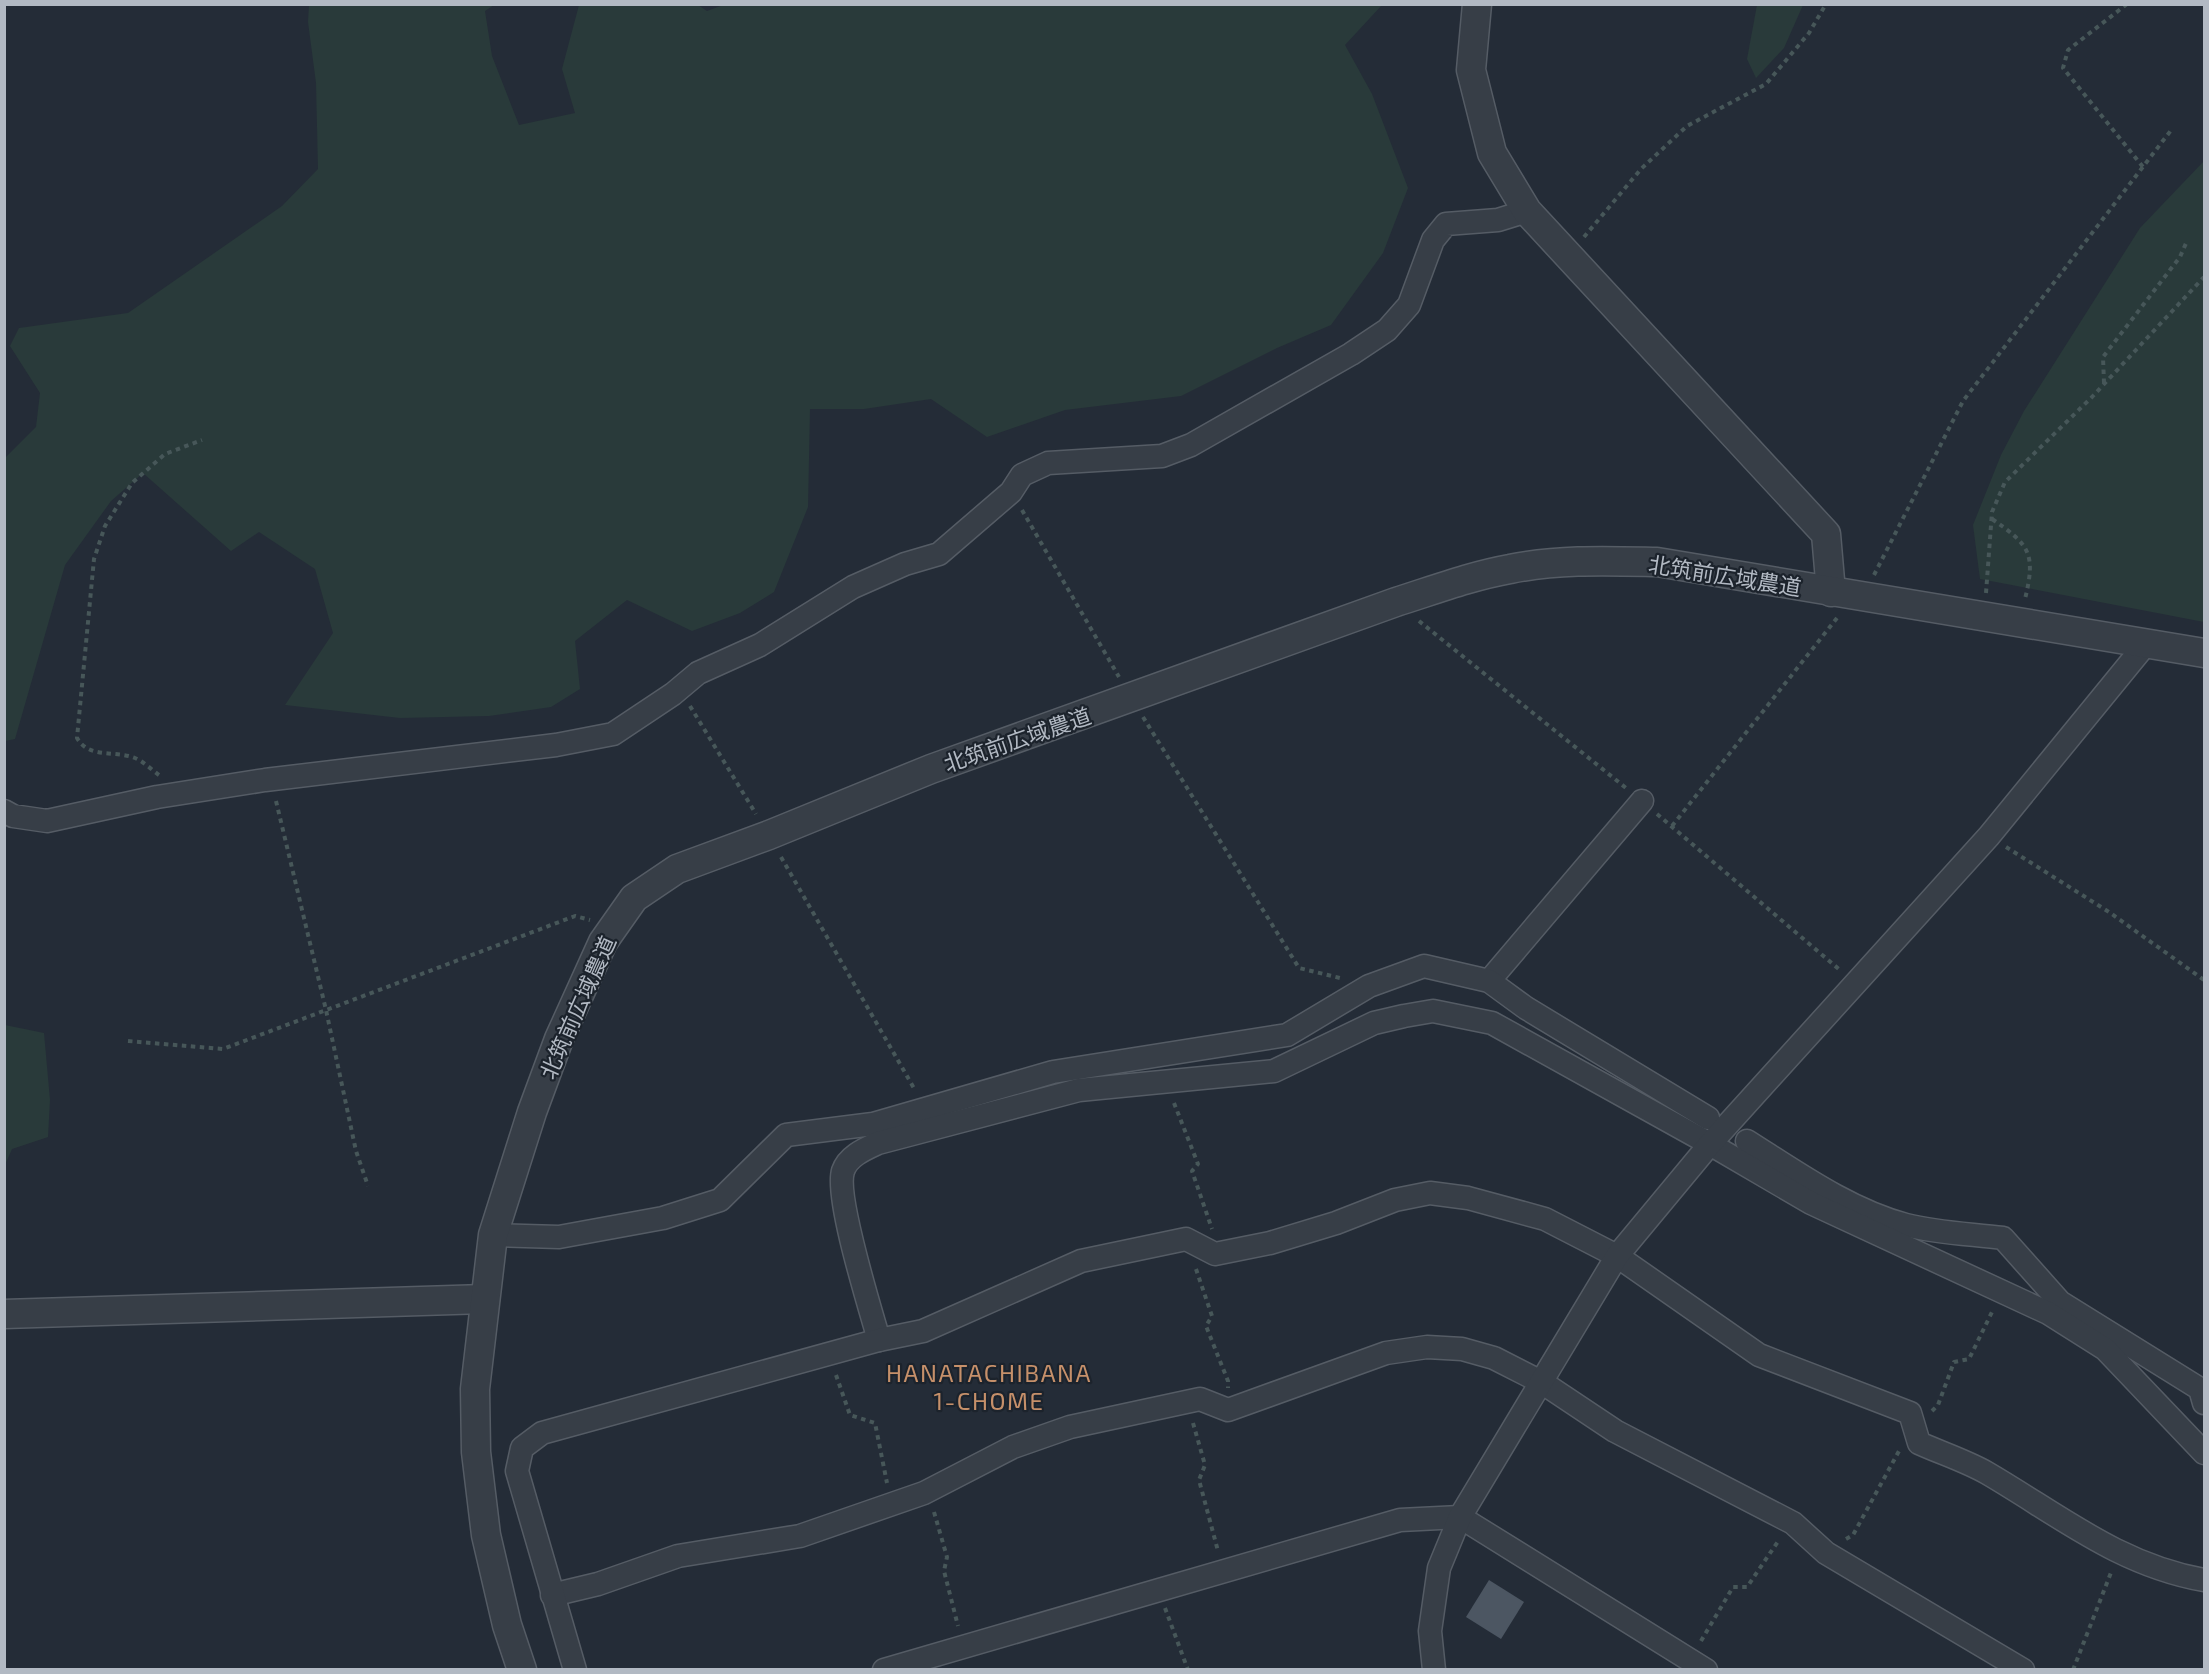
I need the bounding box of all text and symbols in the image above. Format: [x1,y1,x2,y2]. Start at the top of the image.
street label: 北筑前広域農道 [1647,550,1803,600]
street label: 北筑前広域農道 [940,702,1094,776]
street label: 北筑前広域農道 [534,931,620,1083]
district label: HANATACHIBANA 1-CHOME [886,1358,1092,1415]

